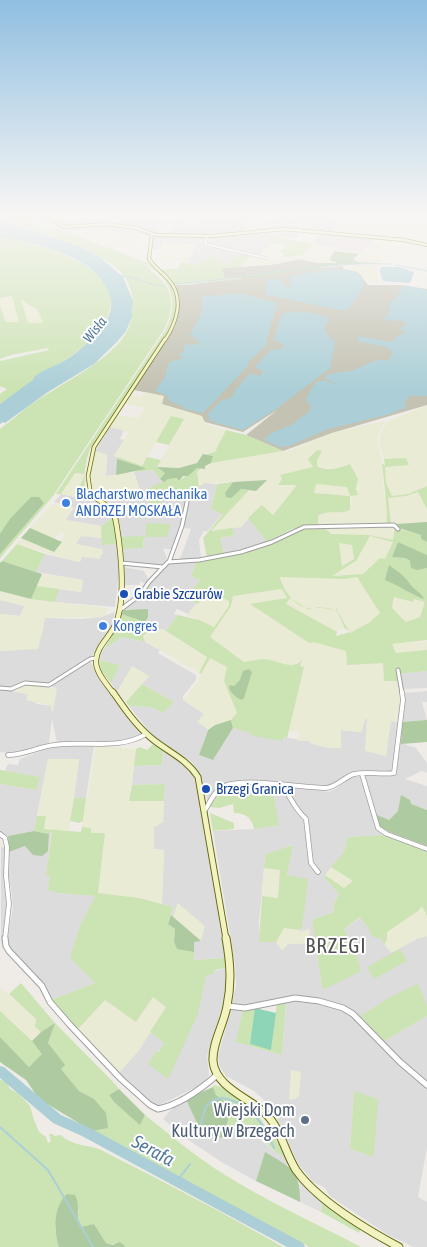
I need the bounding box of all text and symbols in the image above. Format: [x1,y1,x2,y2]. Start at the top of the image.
water label: Wisła [80,314,110,346]
place label: Blacharstwo mechanika ANDRZEJ MOSKAŁA [76,485,207,520]
marker: Blacharstwo mechanika ANDRZEJ MOSKAŁA [60,497,72,509]
place label: Grabie Szczurów [134,585,222,603]
marker: Grabie Szczurów [118,588,130,600]
place label: Kongres [113,617,157,635]
marker: Kongres [97,620,109,632]
place label: Brzegi Granica [216,780,294,798]
marker: Brzegi Granica [200,783,212,795]
district label: BRZEGI [305,933,367,959]
place label: Wiejski Dom Kultury w Brzegach [171,1099,295,1142]
marker: Wiejski Dom Kultury w Brzegach [299,1114,311,1126]
water label: Serafa [128,1130,178,1172]

